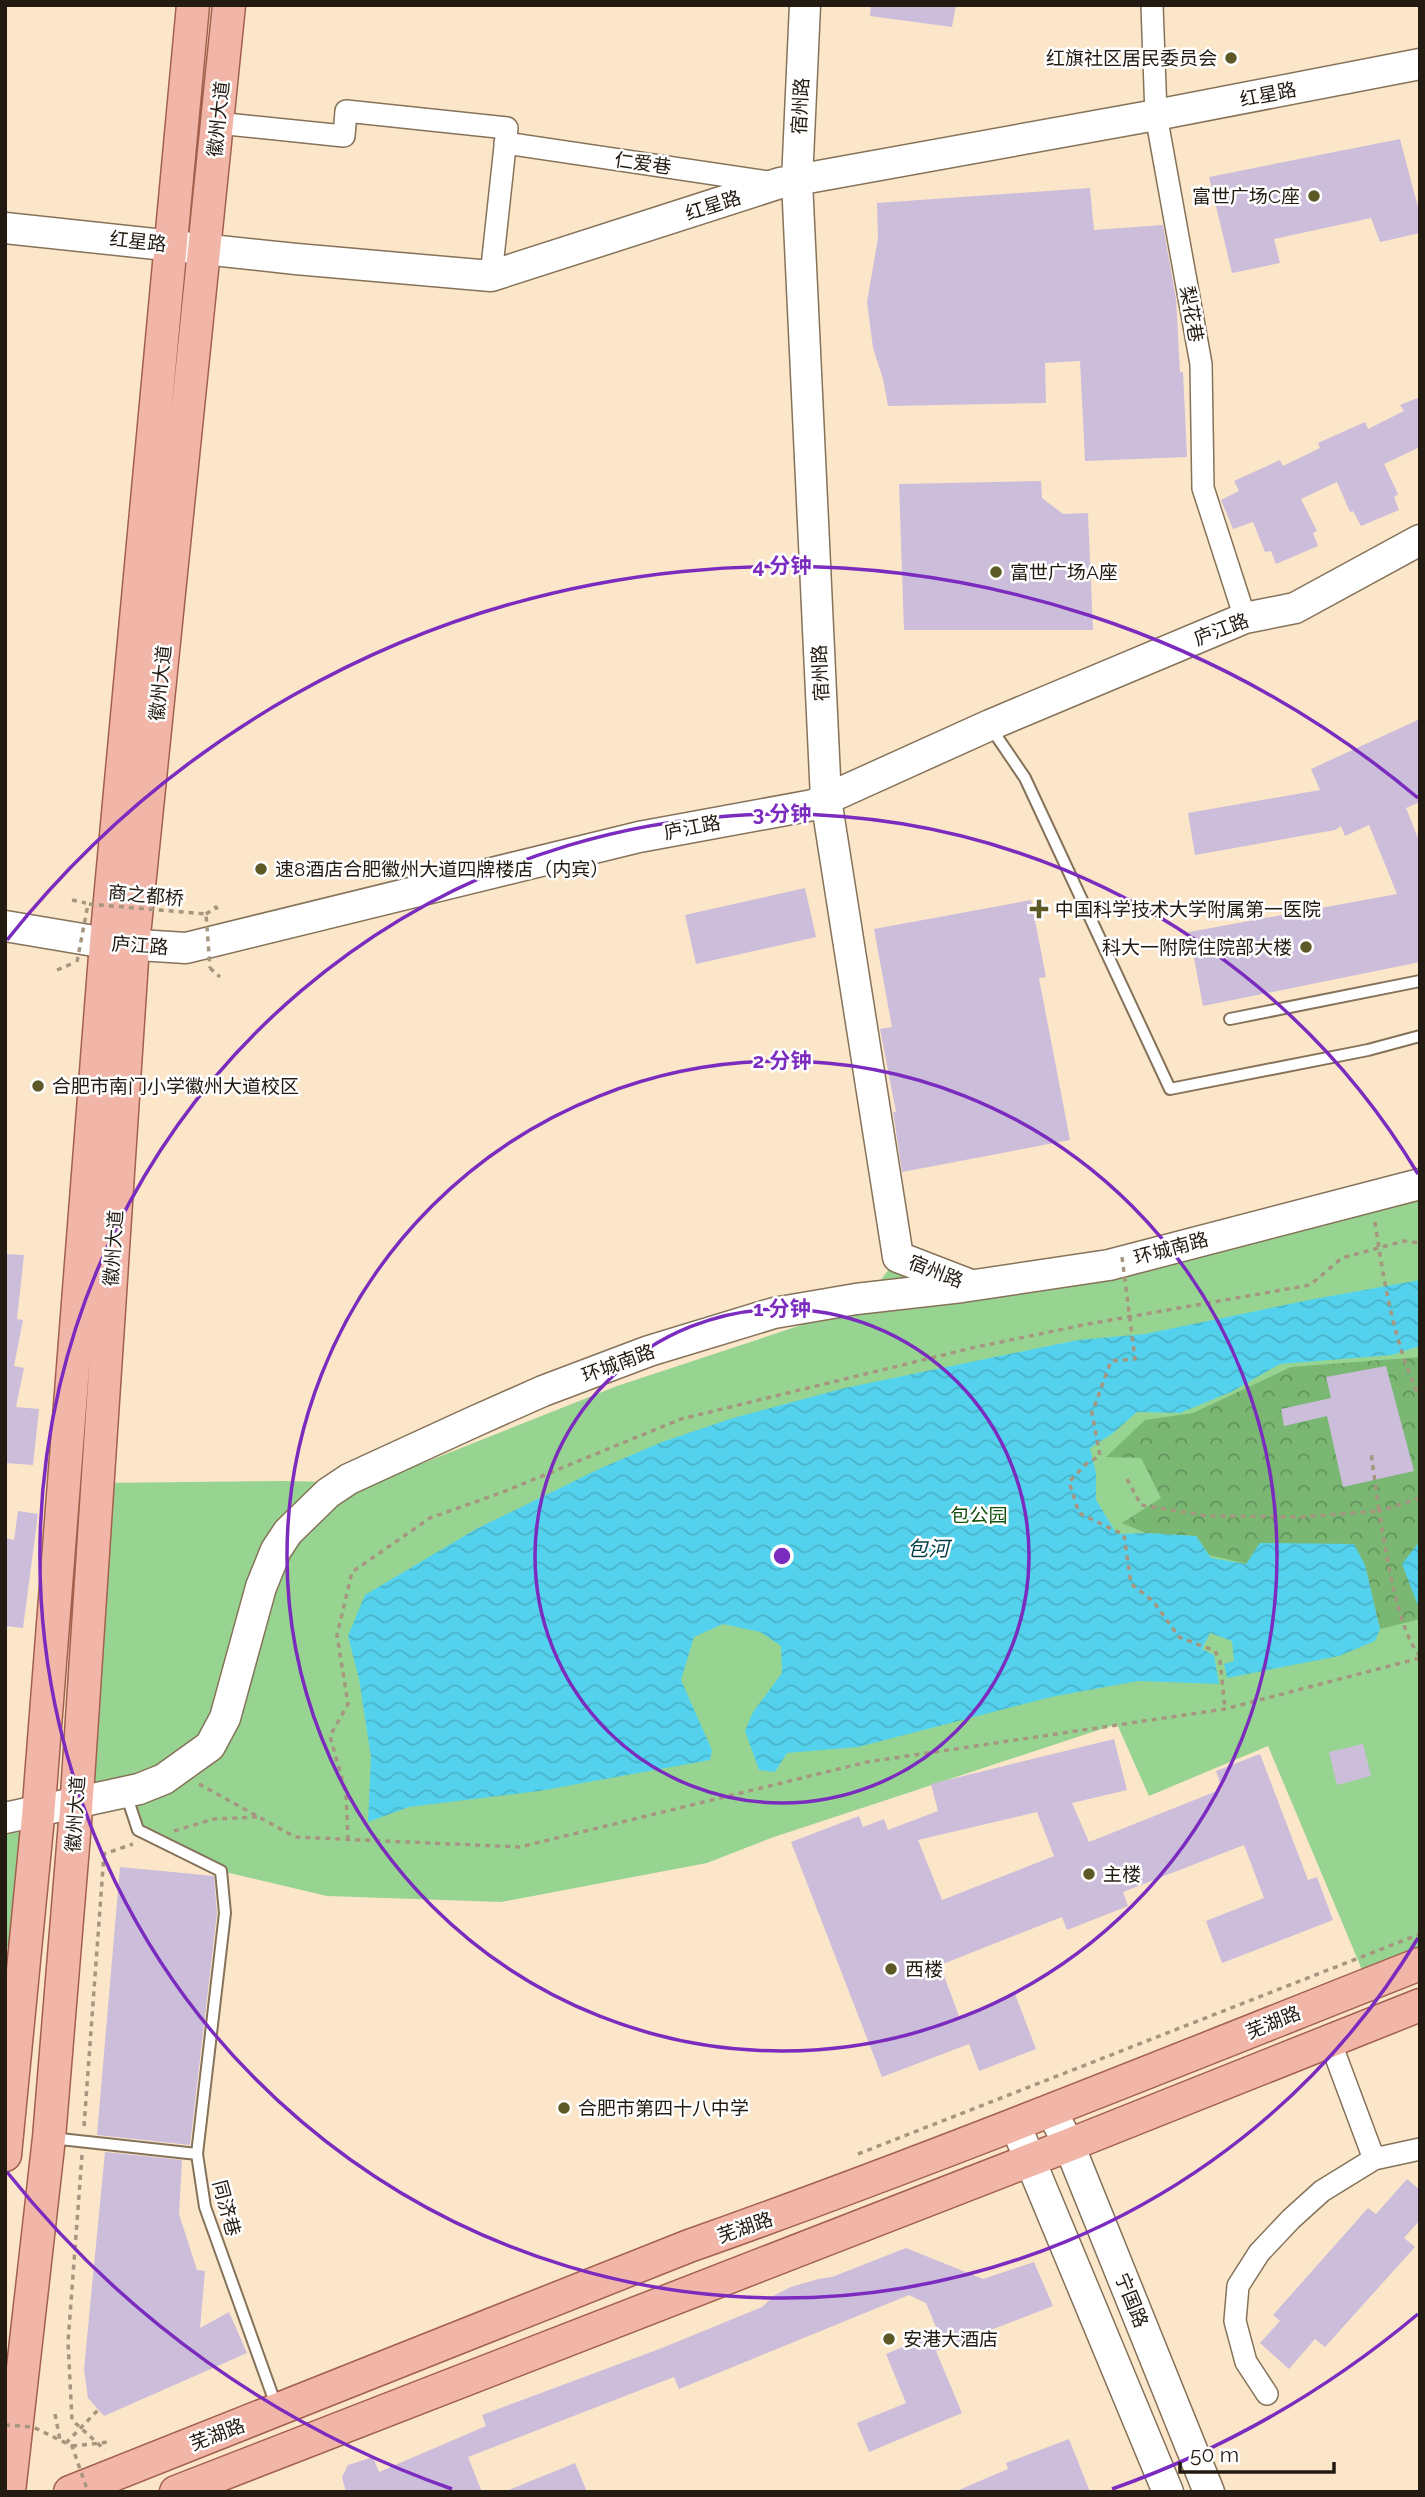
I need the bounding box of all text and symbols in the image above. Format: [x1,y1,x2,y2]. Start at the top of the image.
place label: 红旗社区居民委员会 [1046,47,1217,69]
marker: 红旗社区居民委员会 [1223,50,1239,66]
street label: 宿州路 [788,77,812,135]
street label: 红星路 [1238,78,1298,110]
street label: 徽州大道 [203,80,233,158]
street label: 仁爱巷 [613,148,673,178]
place label: 富世广场C座 [1192,185,1300,207]
street label: 红星路 [682,186,744,224]
marker: 富世广场C座 [1306,188,1322,204]
street label: 红星路 [108,227,168,255]
street label: 梨花巷 [1176,284,1208,344]
text: 4 分钟 [752,553,812,578]
place label: 富世广场A座 [1010,561,1118,583]
marker: 富世广场A座 [988,564,1004,580]
street label: 庐江路 [1190,609,1252,649]
street label: 徽州大道 [145,644,175,722]
street label: 宿州路 [808,644,832,702]
text: 3 分钟 [753,801,811,826]
street label: 庐江路 [662,811,722,843]
place label: 速8酒店合肥徽州大道四牌楼店（内宾） [275,858,609,880]
marker: 速8酒店合肥徽州大道四牌楼店（内宾） [253,861,269,877]
street label: 商之都桥 [107,881,185,909]
place label: 中国科学技术大学附属第一医院 [1055,898,1321,920]
marker: 中国科学技术大学附属第一医院 [1029,899,1049,919]
street label: 庐江路 [111,932,169,958]
place label: 科大一附院住院部大楼 [1102,936,1292,958]
marker: 科大一附院住院部大楼 [1298,939,1314,955]
text: 2 分钟 [753,1048,811,1073]
place label: 合肥市南门小学徽州大道校区 [52,1075,299,1097]
marker: 合肥市南门小学徽州大道校区 [30,1078,46,1094]
street label: 徽州大道 [99,1209,127,1287]
street label: 环城南路 [1131,1228,1211,1268]
street label: 宿州路 [905,1251,967,1291]
text: 1 分钟 [753,1296,811,1321]
street label: 环城南路 [579,1340,657,1386]
park label: 包公园 [950,1504,1008,1526]
water label: 包河 [907,1536,953,1561]
centre of rings [770,1544,794,1568]
street label: 徽州大道 [61,1775,89,1853]
place label: 主楼 [1103,1863,1141,1885]
marker: 主楼 [1081,1866,1097,1882]
place label: 西楼 [905,1958,943,1980]
marker: 西楼 [883,1961,899,1977]
street label: 芜湖路 [1242,2001,1304,2043]
place label: 合肥市第四十八中学 [578,2097,749,2119]
marker: 合肥市第四十八中学 [556,2100,572,2116]
street label: 同济巷 [209,2178,245,2238]
street label: 芜湖路 [714,2207,776,2247]
street label: 宁国路 [1111,2269,1153,2331]
place label: 安港大酒店 [903,2328,998,2350]
marker: 安港大酒店 [881,2331,897,2347]
street label: 芜湖路 [186,2414,248,2454]
scale bar [1180,2430,1334,2474]
text: 50 m [1190,2442,1239,2467]

